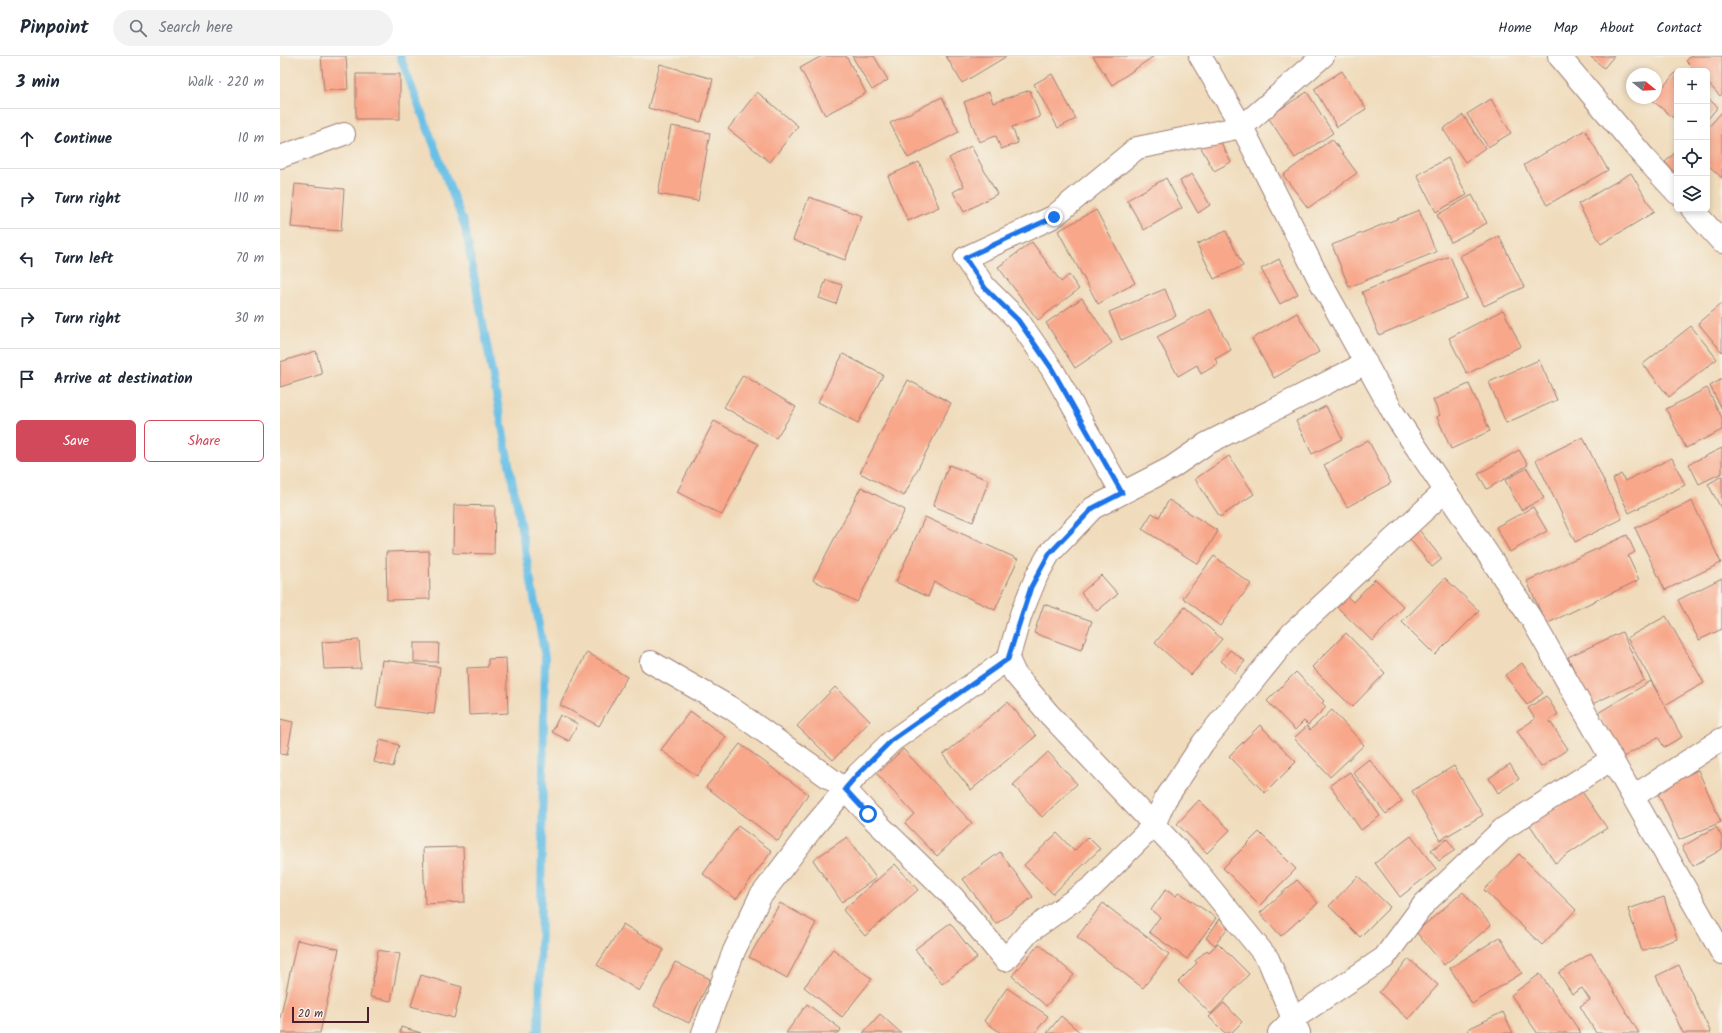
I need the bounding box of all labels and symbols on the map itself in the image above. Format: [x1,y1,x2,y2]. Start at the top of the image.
north arrow [1626,68,1662,104]
route end [1045,208,1063,226]
route start [859,805,877,823]
scale bar [292,1005,369,1024]

